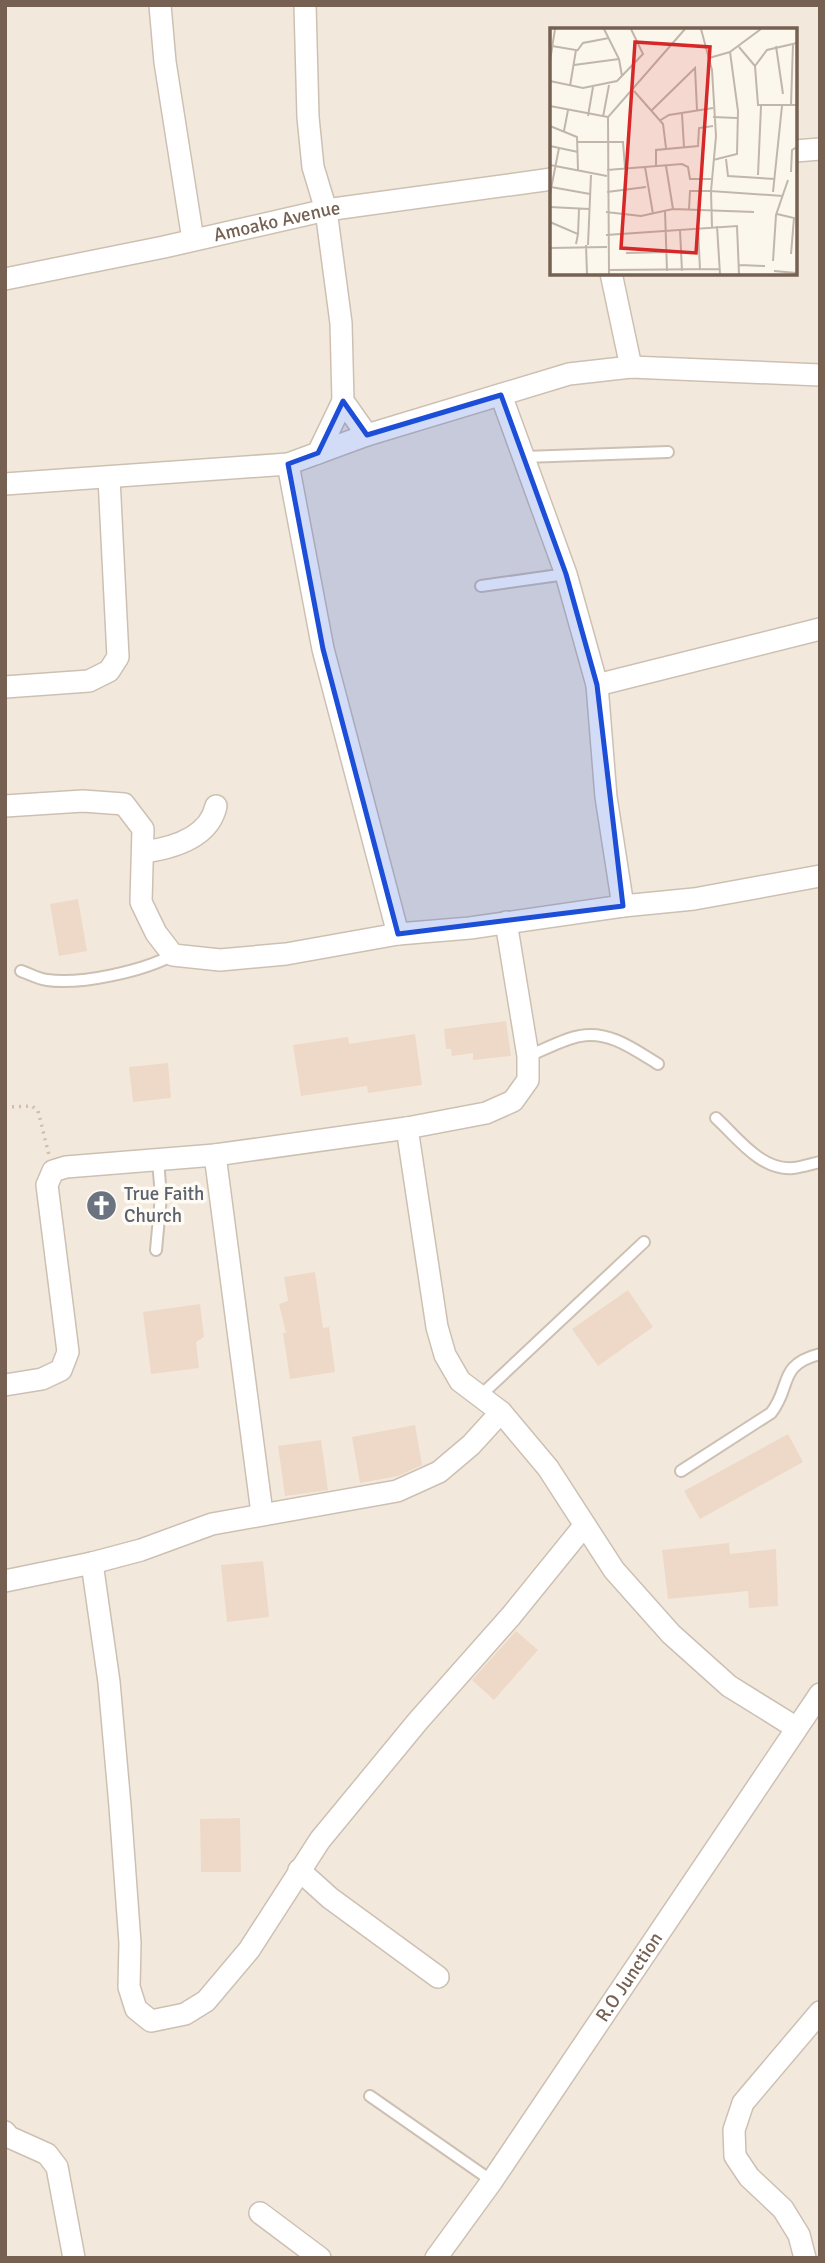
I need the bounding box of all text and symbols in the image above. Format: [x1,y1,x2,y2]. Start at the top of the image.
inset map [550,28,797,275]
street label: Amoako Avenue [211,196,342,247]
place label: True Faith Church [124,1182,204,1228]
church icon: True Faith Church [84,1188,118,1222]
street label: R.O Junction [591,1928,668,2027]

